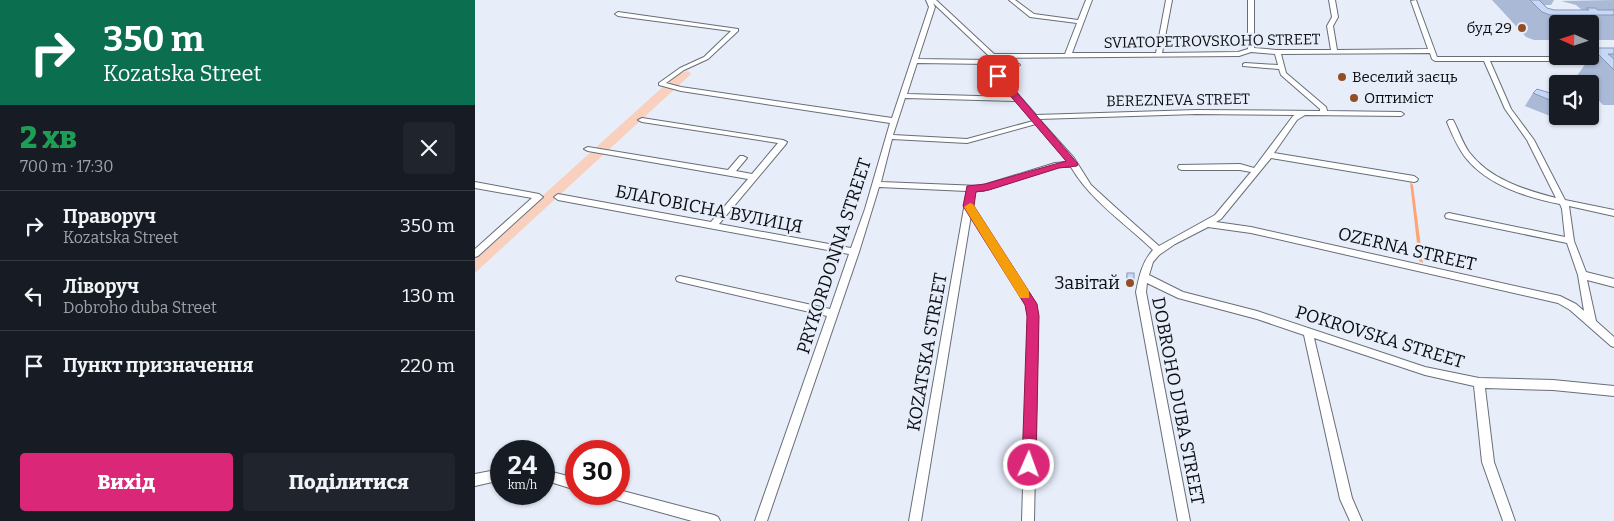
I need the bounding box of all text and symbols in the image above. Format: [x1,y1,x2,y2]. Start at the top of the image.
north arrow [1549,15,1599,65]
map controls [1549,15,1599,125]
text: 350 m [103,18,204,60]
place label: буд 29 [1467,19,1512,37]
icon: right [20,20,85,85]
marker: буд 29 [1516,22,1528,34]
street label: SVIATOPETROVSKOHO STREET [1103,30,1321,52]
pin [977,55,1019,97]
text: Kozatska Street [103,60,262,87]
icon: arrive [984,62,1012,90]
place label: Веселий заєць [1352,68,1458,86]
marker: Веселий заєць [1336,71,1348,83]
button: sound [1549,75,1599,125]
place label: Оптиміст [1364,89,1433,107]
street label: BEREZNEVA STREET [1106,90,1250,110]
marker: Оптиміст [1348,92,1360,104]
text: 2 хв [20,120,77,156]
button: close [403,122,455,174]
street label: PRYKORDONNA STREET [792,155,876,356]
text: 700 m · 17:30 [20,157,114,176]
street label: БЛАГОВІСНА ВУЛИЦЯ [613,180,805,238]
text: Праворуч [63,205,156,228]
icon: right [20,212,48,240]
text: 350 m [400,214,455,237]
street label: OZERNA STREET [1336,222,1479,276]
text: Kozatska Street [63,228,178,247]
street label: KOZATSKA STREET [902,271,952,433]
place label: Завітай [1054,272,1120,294]
text: Ліворуч [63,275,139,298]
marker: Завітай [1124,277,1136,289]
icon: left [20,282,48,310]
text: 130 m [402,284,455,307]
street label: DOBROHO DUBA STREET [1147,295,1209,507]
text: Dobroho duba Street [63,298,217,317]
street label: POKROVSKA STREET [1293,301,1468,373]
icon: arrive [20,352,48,380]
text: Пункт призначення [63,354,254,377]
text: 220 m [400,354,455,377]
position arrow [1002,438,1054,490]
speed limit sign: 30 [565,440,630,505]
text: 24 [508,451,537,481]
button: Вихід [20,453,233,511]
button: Поділитися [243,453,455,511]
text: km/h [508,478,537,492]

